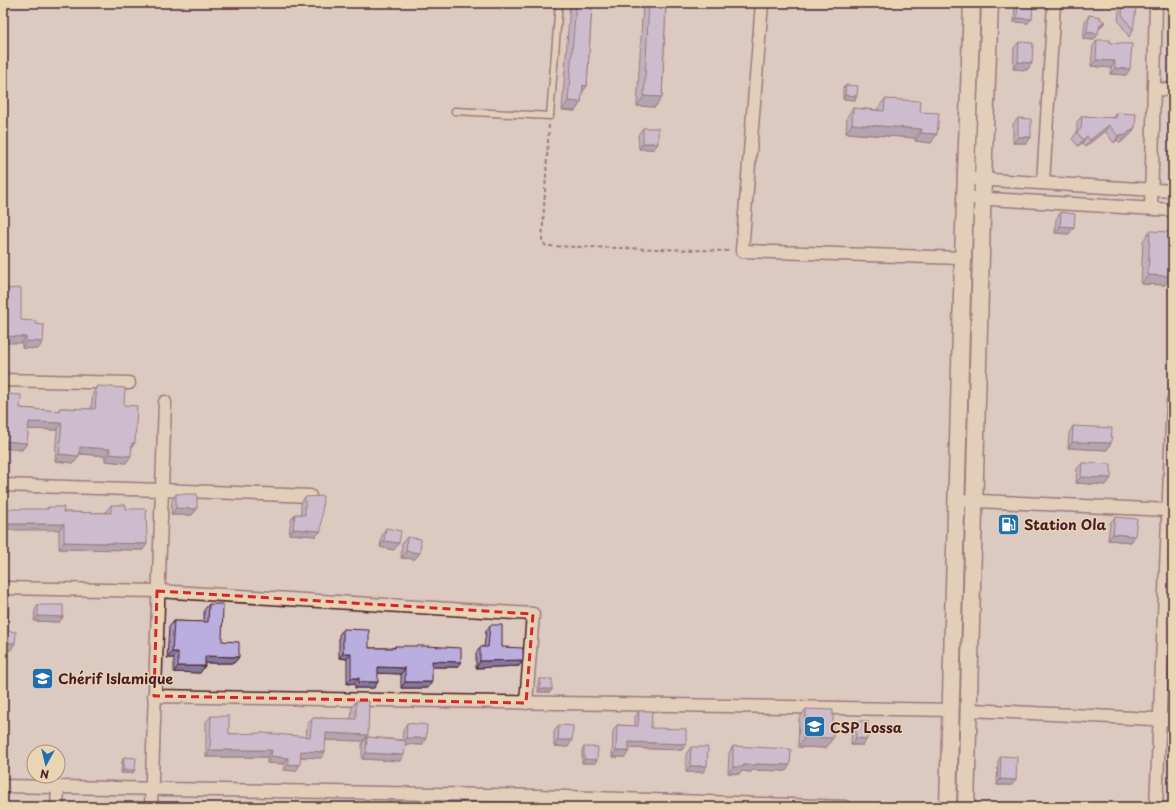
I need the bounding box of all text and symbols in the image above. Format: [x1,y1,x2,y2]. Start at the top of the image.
fuel station icon: Station Ola [996,511,1022,537]
place label: Station Ola [1024,514,1106,535]
school or university icon: Chérif Islamique [30,665,56,691]
place label: Chérif Islamique [58,668,174,689]
school or university icon: CSP Lossa [801,714,827,740]
place label: CSP Lossa [830,717,903,738]
north arrow [26,744,66,784]
text: N [39,765,50,783]

